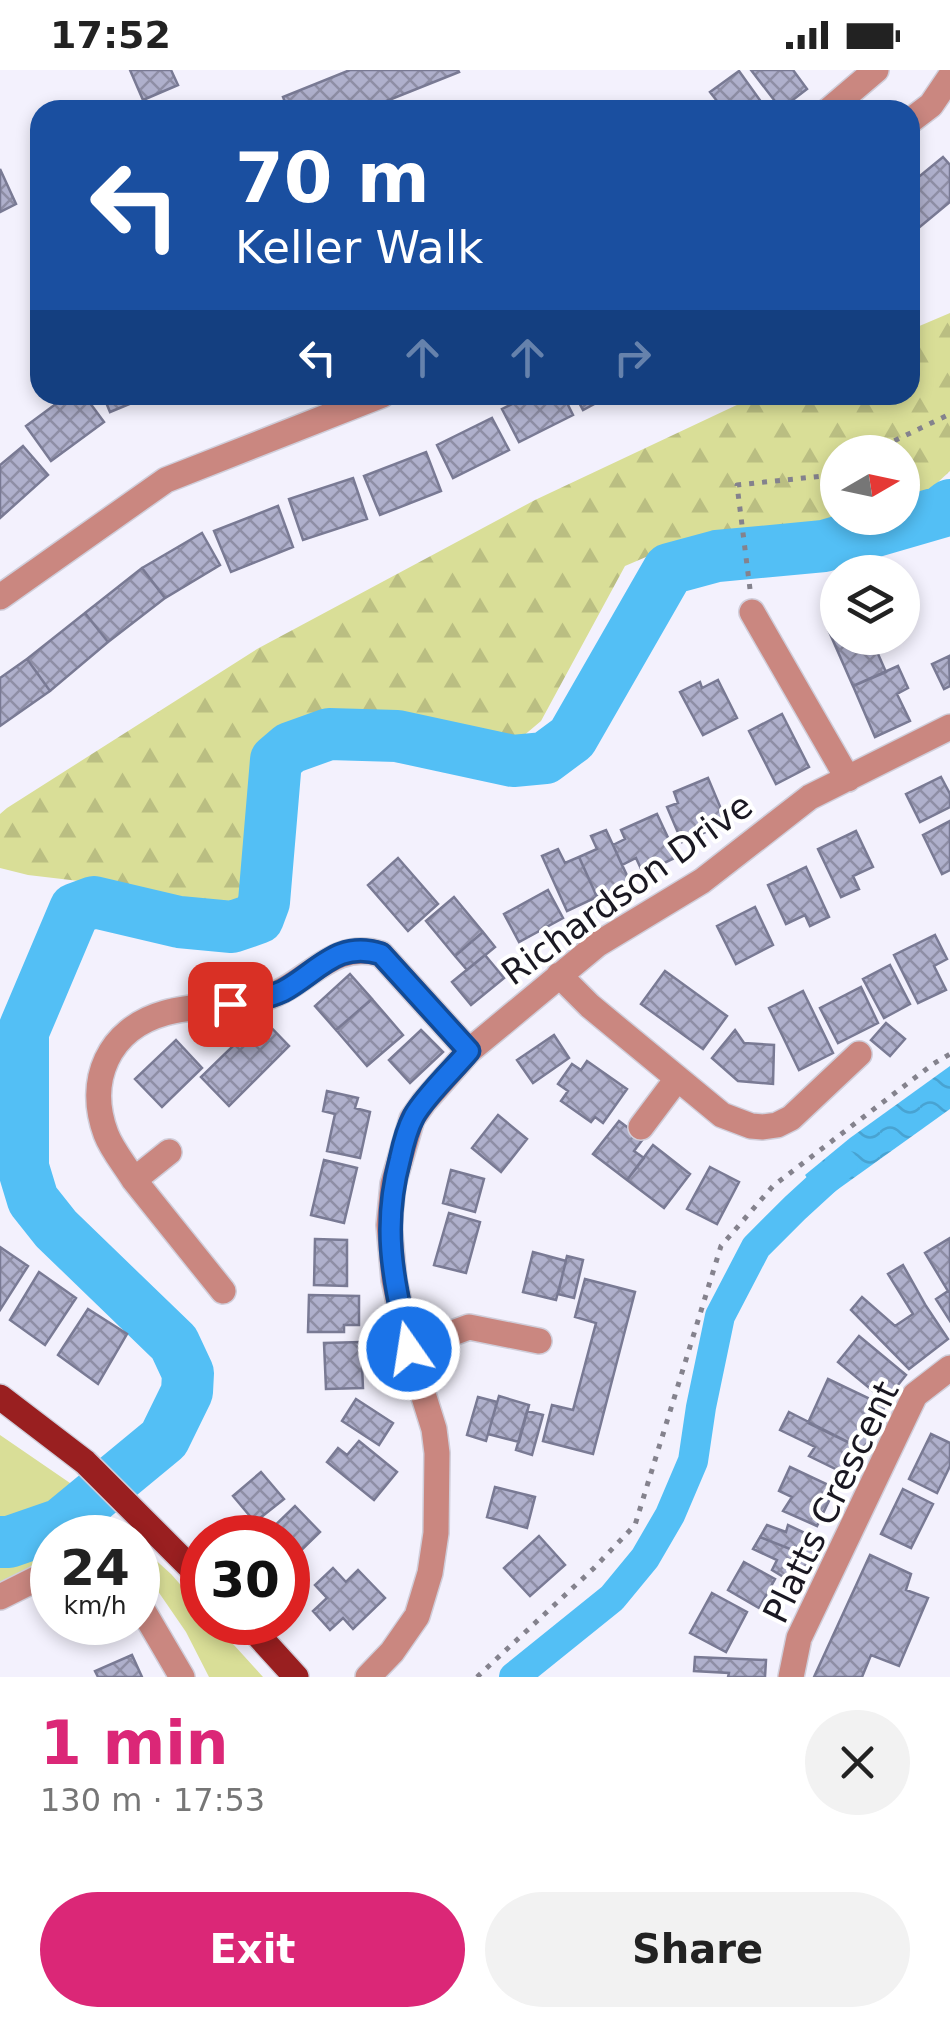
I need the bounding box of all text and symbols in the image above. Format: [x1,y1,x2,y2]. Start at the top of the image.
text: 17:52 [50,13,171,57]
text: 70 m [235,137,430,219]
icon: left [70,140,200,270]
text: Keller Walk [235,221,483,274]
icon: left [290,330,345,385]
icon: ahead [395,330,450,385]
icon: ahead [500,330,555,385]
icon: right [605,330,660,385]
north arrow [820,435,920,535]
map controls [820,435,920,655]
button: layers [820,555,920,655]
street label: Richardson Drive [494,785,760,993]
pin [188,962,273,1047]
icon: arrive [203,977,258,1032]
position arrow [357,1297,461,1401]
street label: Platts Crescent [755,1375,907,1629]
speed limit sign: 30 [180,1515,310,1645]
text: 24 [60,1539,130,1597]
text: km/h [63,1591,127,1620]
text: 1 min [40,1708,228,1778]
button: close [805,1710,910,1815]
text: 130 m · 17:53 [40,1781,265,1819]
button: Exit [40,1892,465,2007]
button: Share [485,1892,910,2007]

